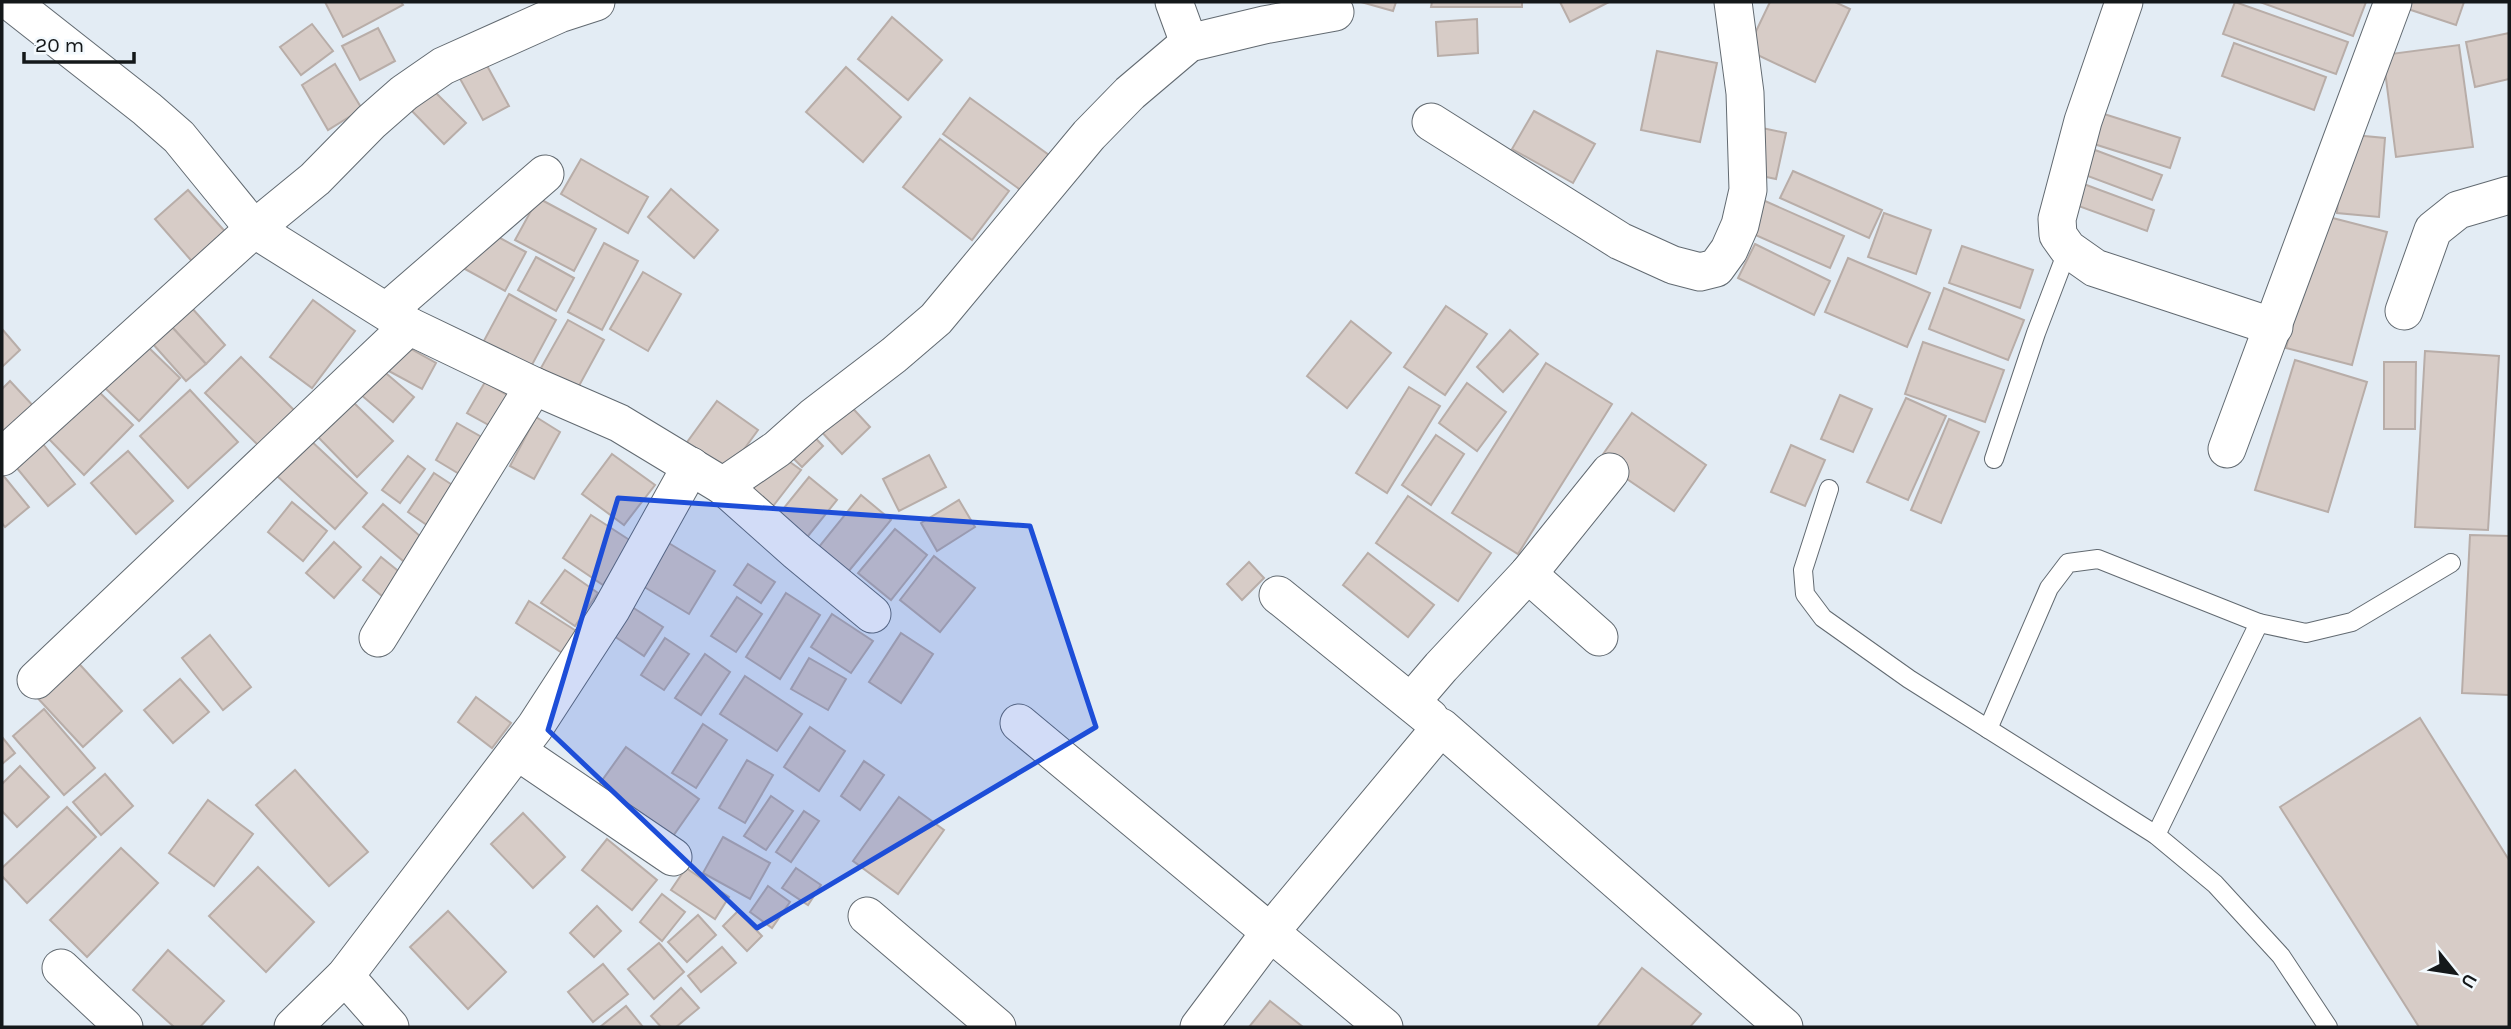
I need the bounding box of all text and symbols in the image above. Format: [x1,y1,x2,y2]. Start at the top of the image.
scale bar [24,21,135,65]
text: 20 m [35,33,84,57]
north arrow [2420,938,2490,1008]
text: U [2456,970,2482,992]

